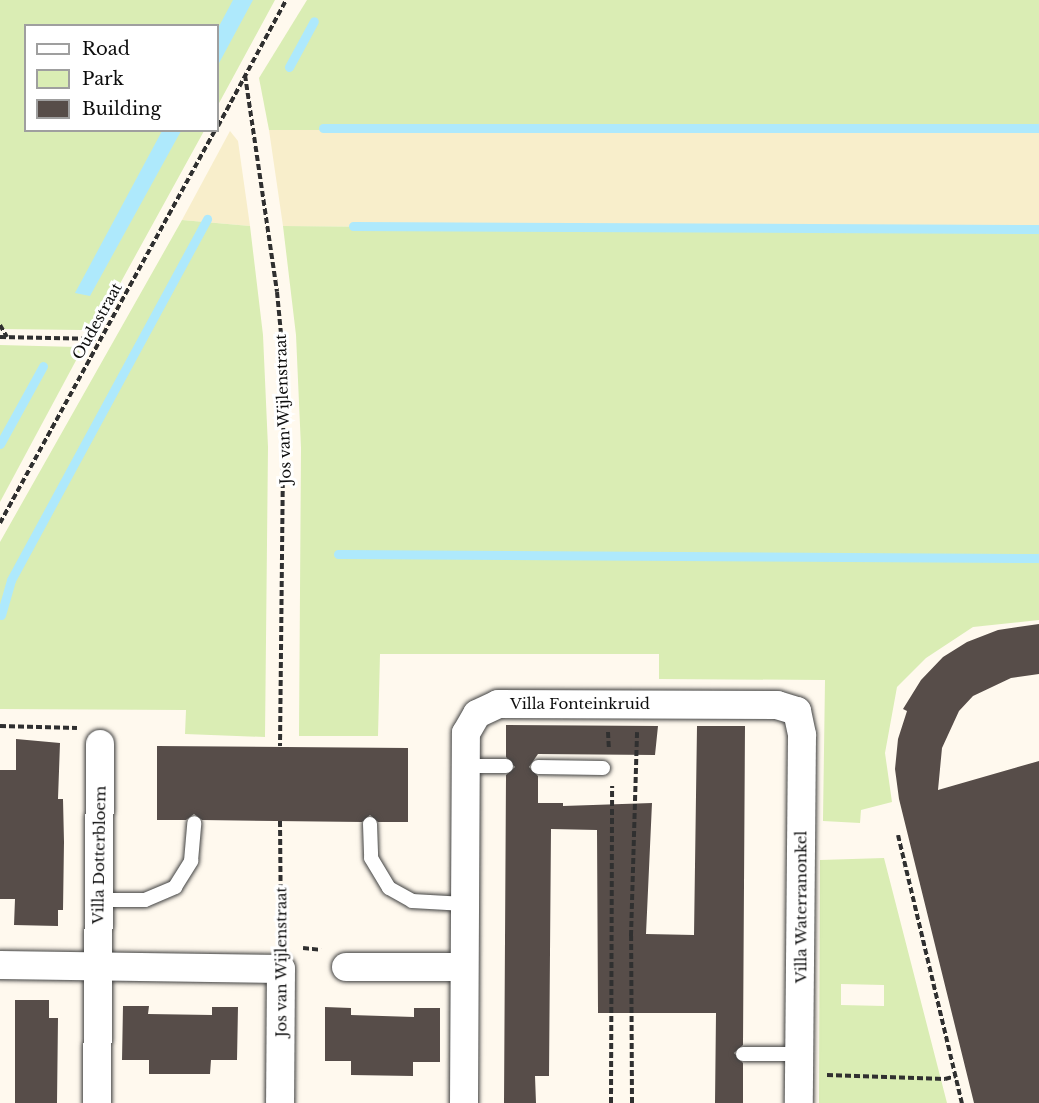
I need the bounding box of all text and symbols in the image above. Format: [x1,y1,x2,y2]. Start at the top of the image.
legend [24,24,219,132]
text: Road [82,38,130,60]
text: Park [82,68,124,90]
text: Building [82,98,161,120]
street label: Oudestraat [69,280,125,362]
street label: Jos van Wijlenstraat [271,333,295,485]
street label: Villa Fonteinkruid [510,695,650,713]
street label: Villa Dotterbloem [89,786,109,924]
street label: Villa Waterranonkel [792,830,810,984]
street label: Jos van Wijlenstraat [272,886,290,1038]

